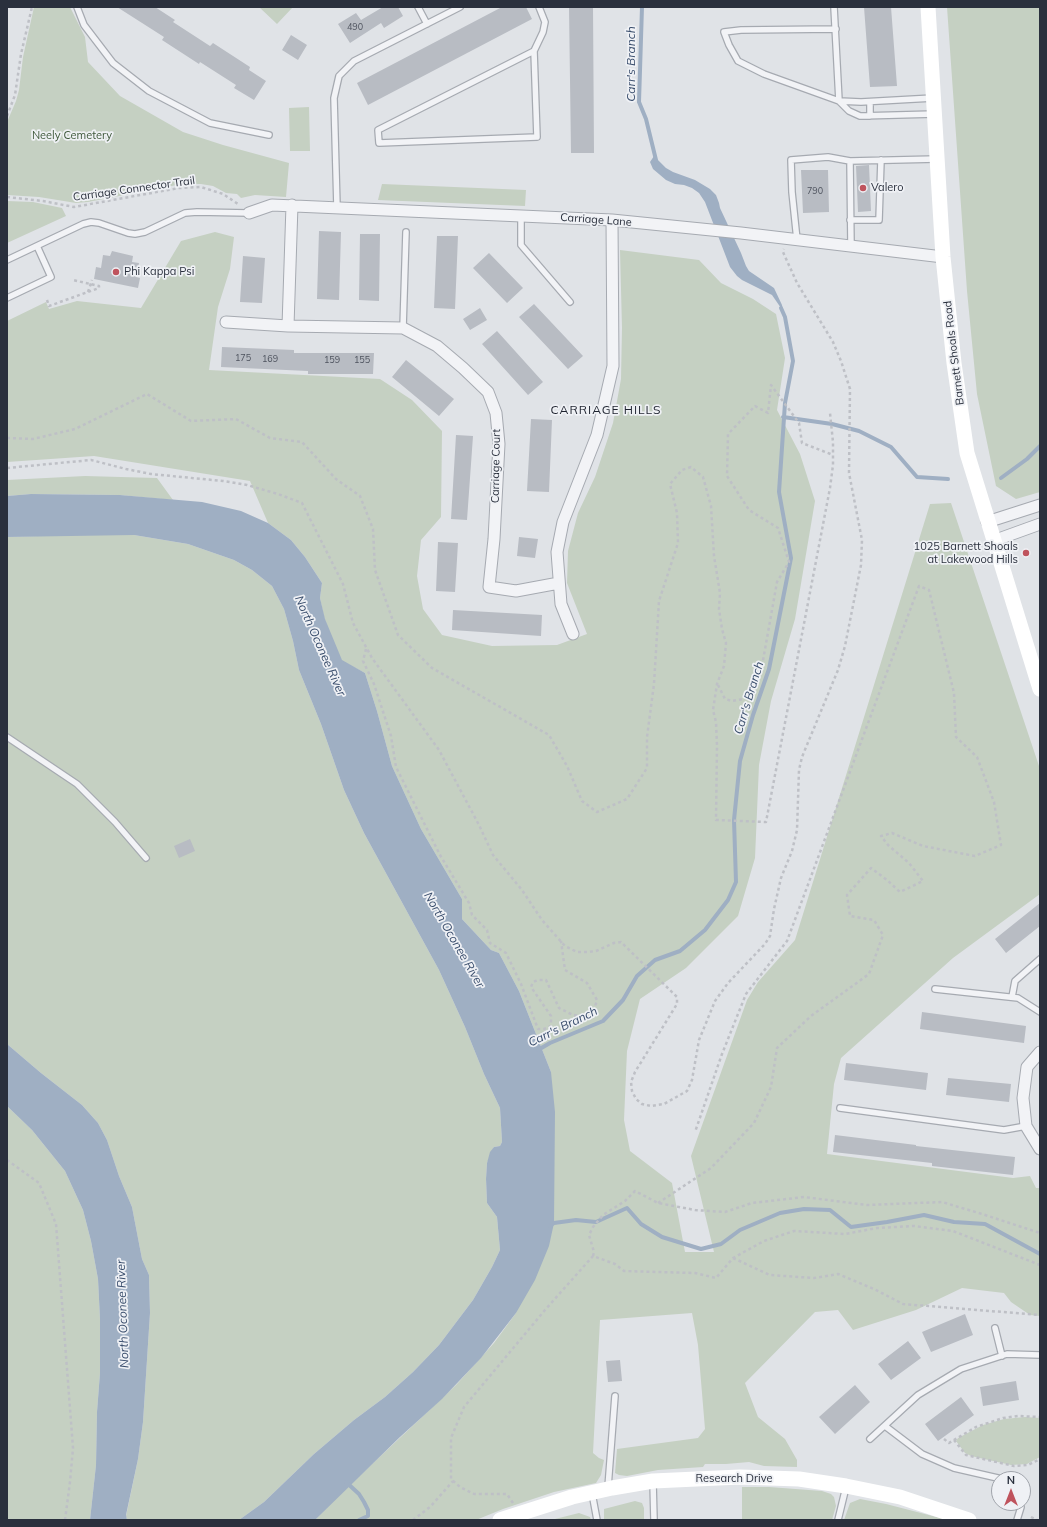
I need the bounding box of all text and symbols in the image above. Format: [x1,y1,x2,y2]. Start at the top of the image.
house number: 490 [347,22,363,32]
water label: Carr's Branch [624,26,638,102]
park label: Neely Cemetery [32,129,112,143]
street label: Carriage Connector Trail [72,174,196,204]
place label: Valero [871,181,903,195]
marker: Valero [858,183,868,193]
house number: 790 [807,186,823,196]
street label: Carriage Lane [560,211,632,229]
place label: Phi Kappa Psi [124,265,194,279]
marker: Phi Kappa Psi [111,267,121,277]
street label: Barnett Shoals Road [941,300,967,406]
house number: 175 [235,353,251,363]
house number: 169 [262,354,278,364]
house number: 159 [324,355,340,365]
house number: 155 [354,355,370,365]
district label: CARRIAGE HILLS [551,403,661,417]
street label: Carriage Court [489,429,503,503]
place label: 1025 Barnett Shoals at Lakewood Hills [914,540,1018,566]
marker: 1025 Barnett Shoals at Lakewood Hills [1021,548,1031,558]
water label: North Oconee River [291,594,349,698]
water label: Carr's Branch [731,660,767,736]
water label: North Oconee River [421,889,487,991]
water label: Carr's Branch [526,1004,600,1050]
water label: North Oconee River [114,1260,132,1368]
north arrow [991,1471,1031,1511]
street label: Research Drive [696,1472,772,1486]
text: N [1007,1473,1015,1487]

